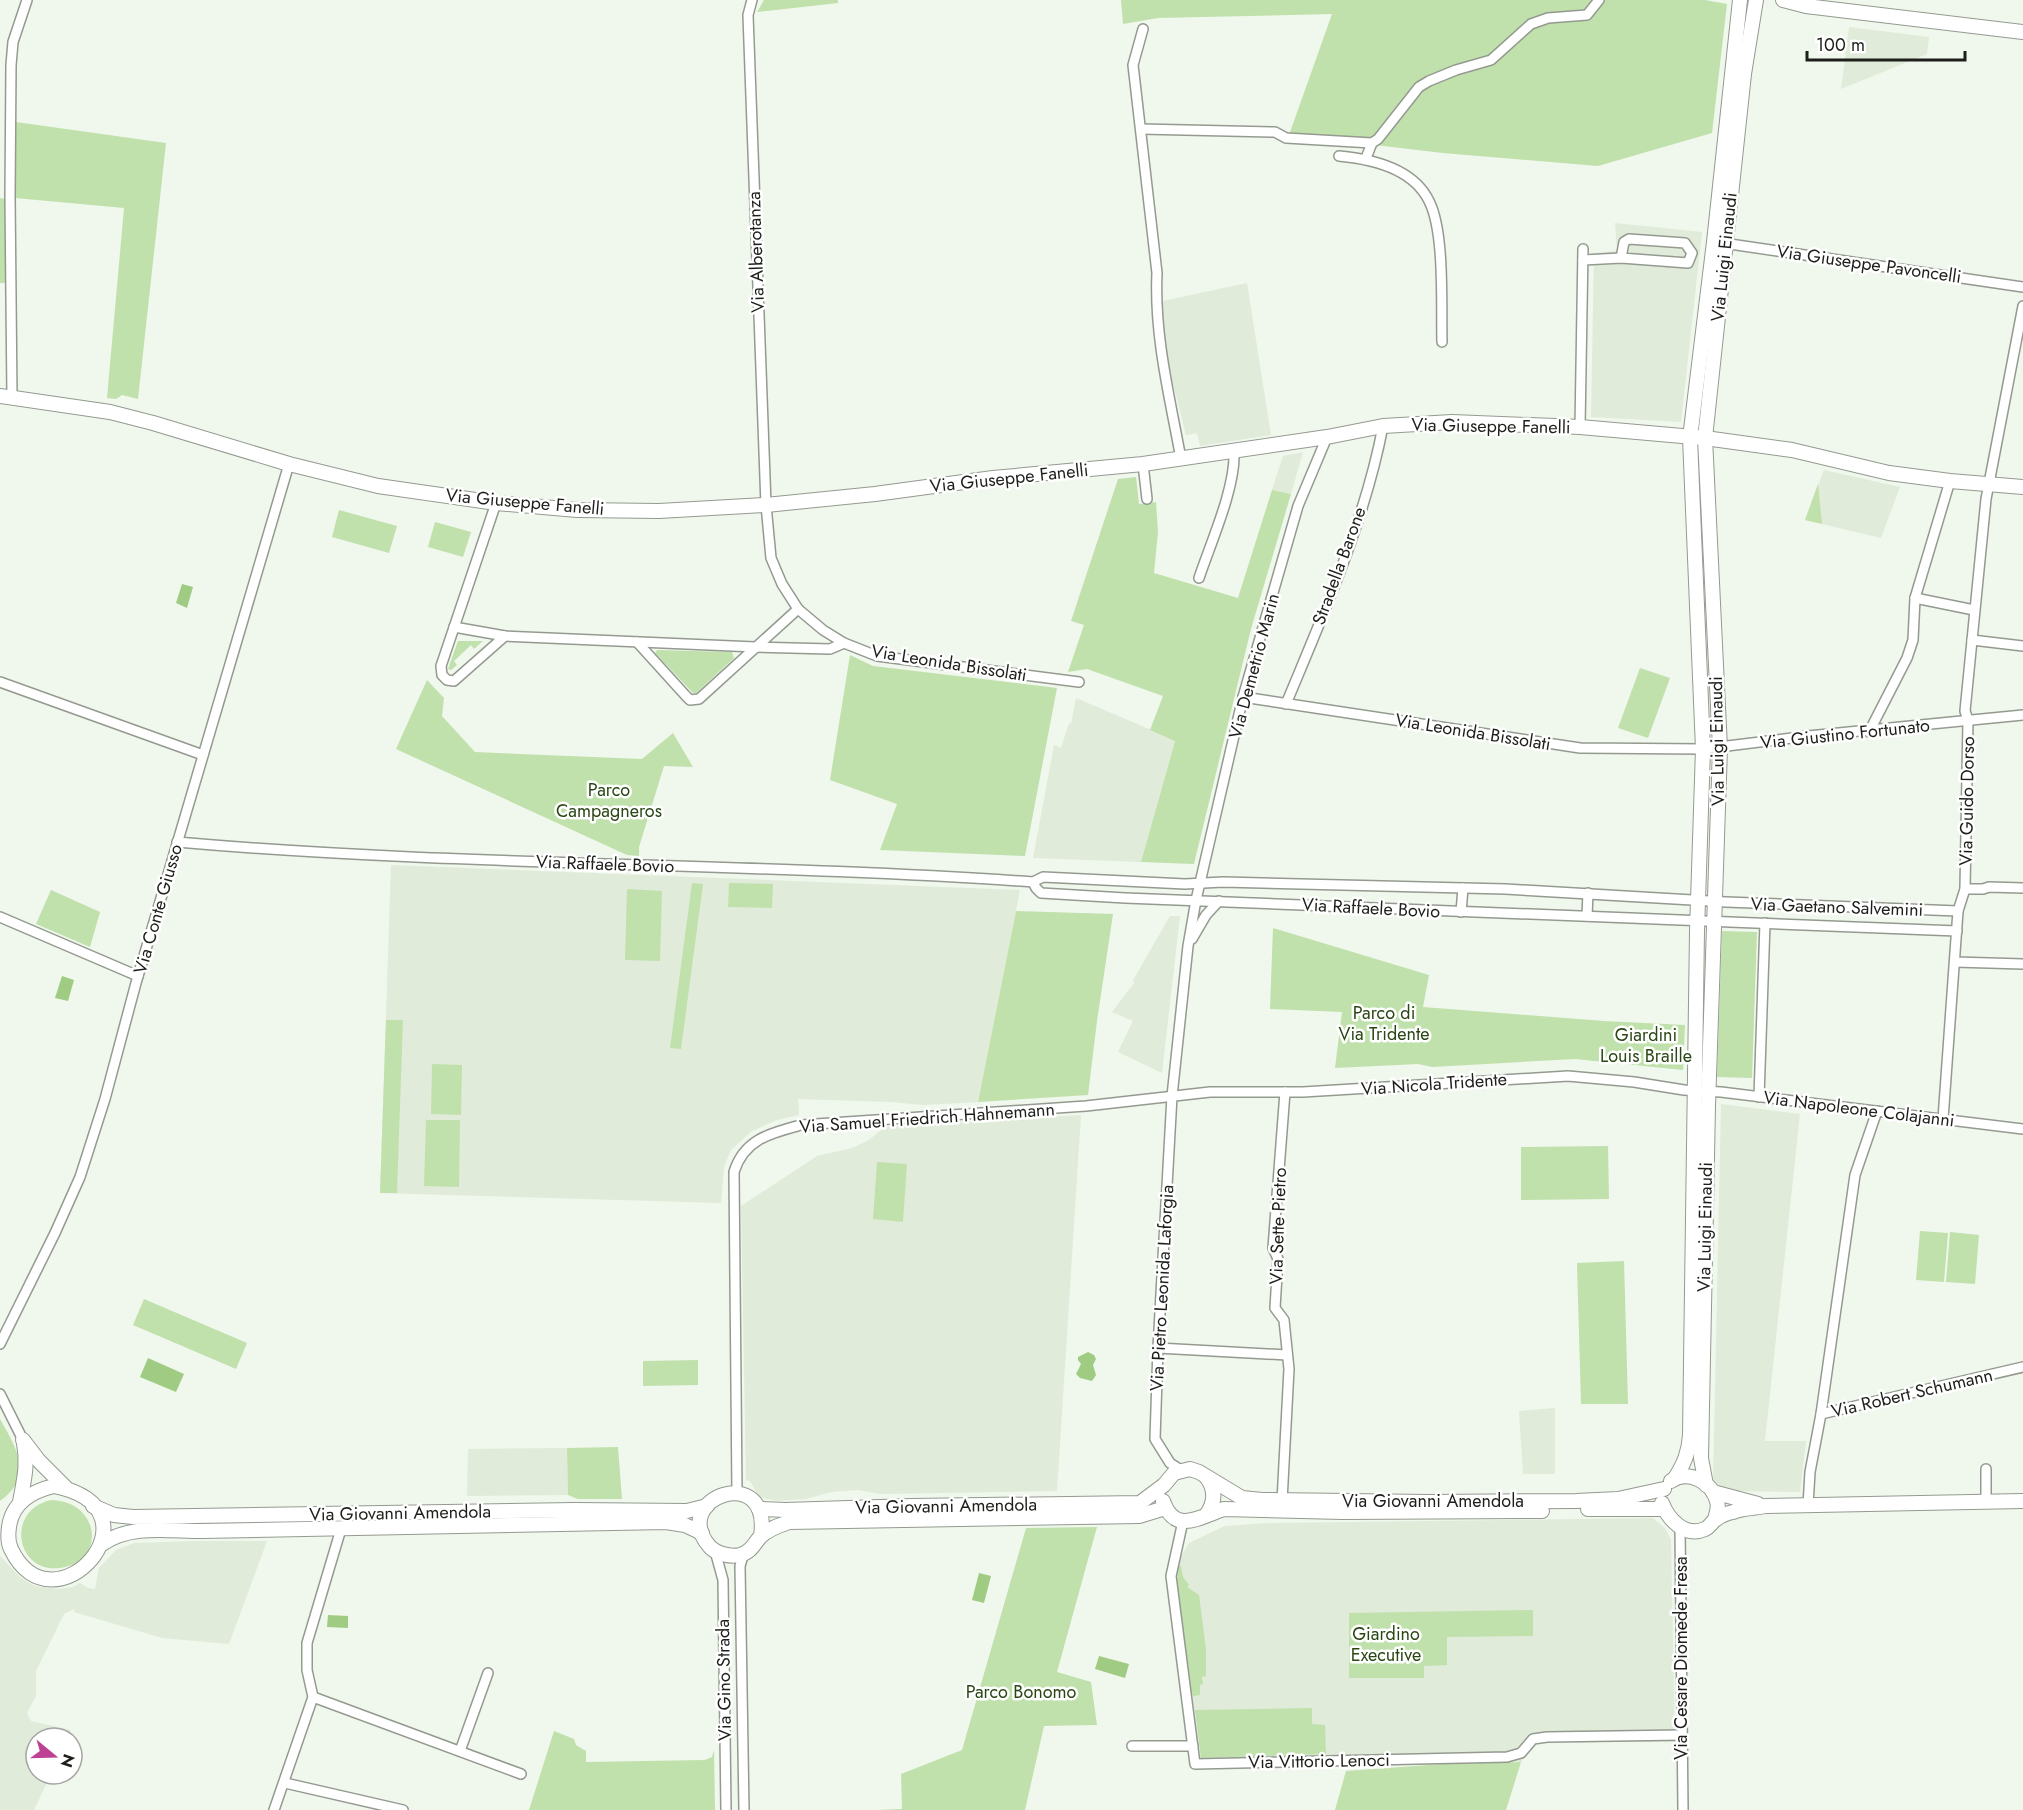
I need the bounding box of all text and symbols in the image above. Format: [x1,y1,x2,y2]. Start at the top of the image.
scale bar [1807,24,1964,62]
text: 100 m [1816,32,1865,58]
street label: Via Alberotanza [741,191,771,313]
street label: Via Luigi Einaudi [1704,191,1744,323]
street label: Via Giuseppe Pavoncelli [1775,238,1963,290]
street label: Via Giuseppe Fanelli [1411,412,1571,440]
street label: Via Giuseppe Fanelli [928,457,1090,499]
street label: Via Giuseppe Fanelli [445,482,605,522]
street label: Stradella Barone [1306,503,1372,629]
street label: Via Demetrio Marin [1222,590,1286,742]
street label: Via Leonida Bissolati [869,638,1029,688]
street label: Via Luigi Einaudi [1703,676,1731,806]
street label: Via Leonida Bissolati [1393,707,1553,757]
street label: Via Giustino Fortunato [1759,712,1931,756]
street label: Via Guido Dorso [1953,736,1981,866]
park label: Parco Campagneros [556,777,662,824]
street label: Via Conte Giusso [127,841,189,977]
street label: Via Raffaele Bovio [535,849,675,879]
street label: Via Raffaele Bovio [1301,891,1441,925]
street label: Via Gaetano Salvemini [1750,891,1924,923]
park label: Parco di Via Tridente [1339,1000,1429,1047]
park label: Giardini Louis Braille [1600,1022,1692,1069]
street label: Via Nicola Tridente [1360,1066,1508,1102]
street label: Via Napoleone Colajanni [1762,1084,1956,1134]
street label: Via Samuel Friedrich Hahnemann [798,1096,1056,1140]
street label: Via Luigi Einaudi [1691,1162,1719,1292]
street label: Via Sette Pietro [1263,1167,1293,1285]
street label: Via Pietro Leonida Laforgia [1144,1184,1180,1392]
street label: Via Robert Schumann [1829,1362,1995,1424]
street label: Via Giovanni Amendola [1342,1488,1524,1514]
street label: Via Giovanni Amendola [855,1491,1037,1521]
street label: Via Giovanni Amendola [309,1498,491,1528]
street label: Via Cesare Diomede Fresa [1668,1556,1694,1760]
street label: Via Gino Strada [710,1619,738,1741]
park label: Giardino Executive [1351,1621,1421,1668]
park label: Parco Bonomo [966,1679,1077,1705]
north arrow [24,1726,84,1786]
street label: Via Vittorio Lenoci [1248,1747,1390,1775]
text: N [55,1751,81,1770]

